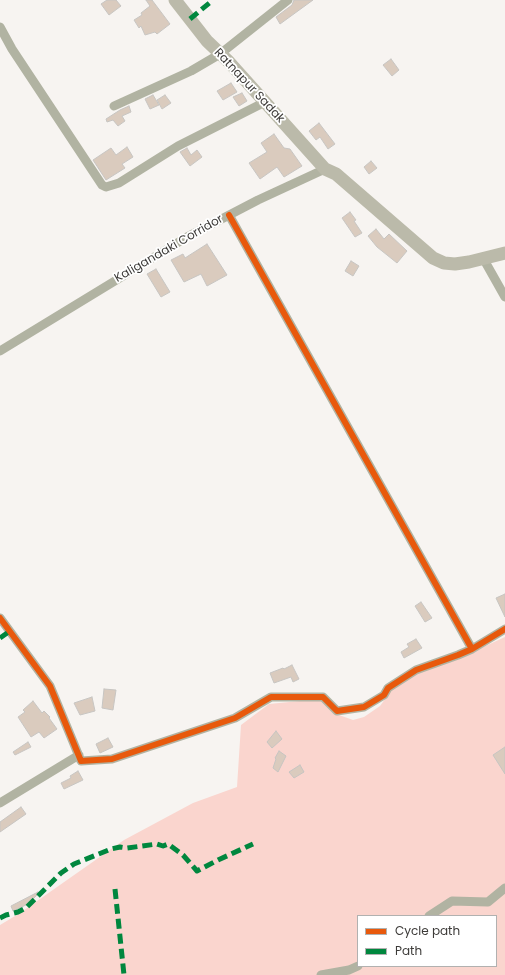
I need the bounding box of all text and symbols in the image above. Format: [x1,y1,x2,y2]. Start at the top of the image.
street label: Ratnapur Sadak [211,46,287,126]
street label: Kaligandaki Corridor [112,212,226,286]
legend [357,915,497,967]
text: Cycle path [395,922,460,939]
text: Path [395,942,422,959]

